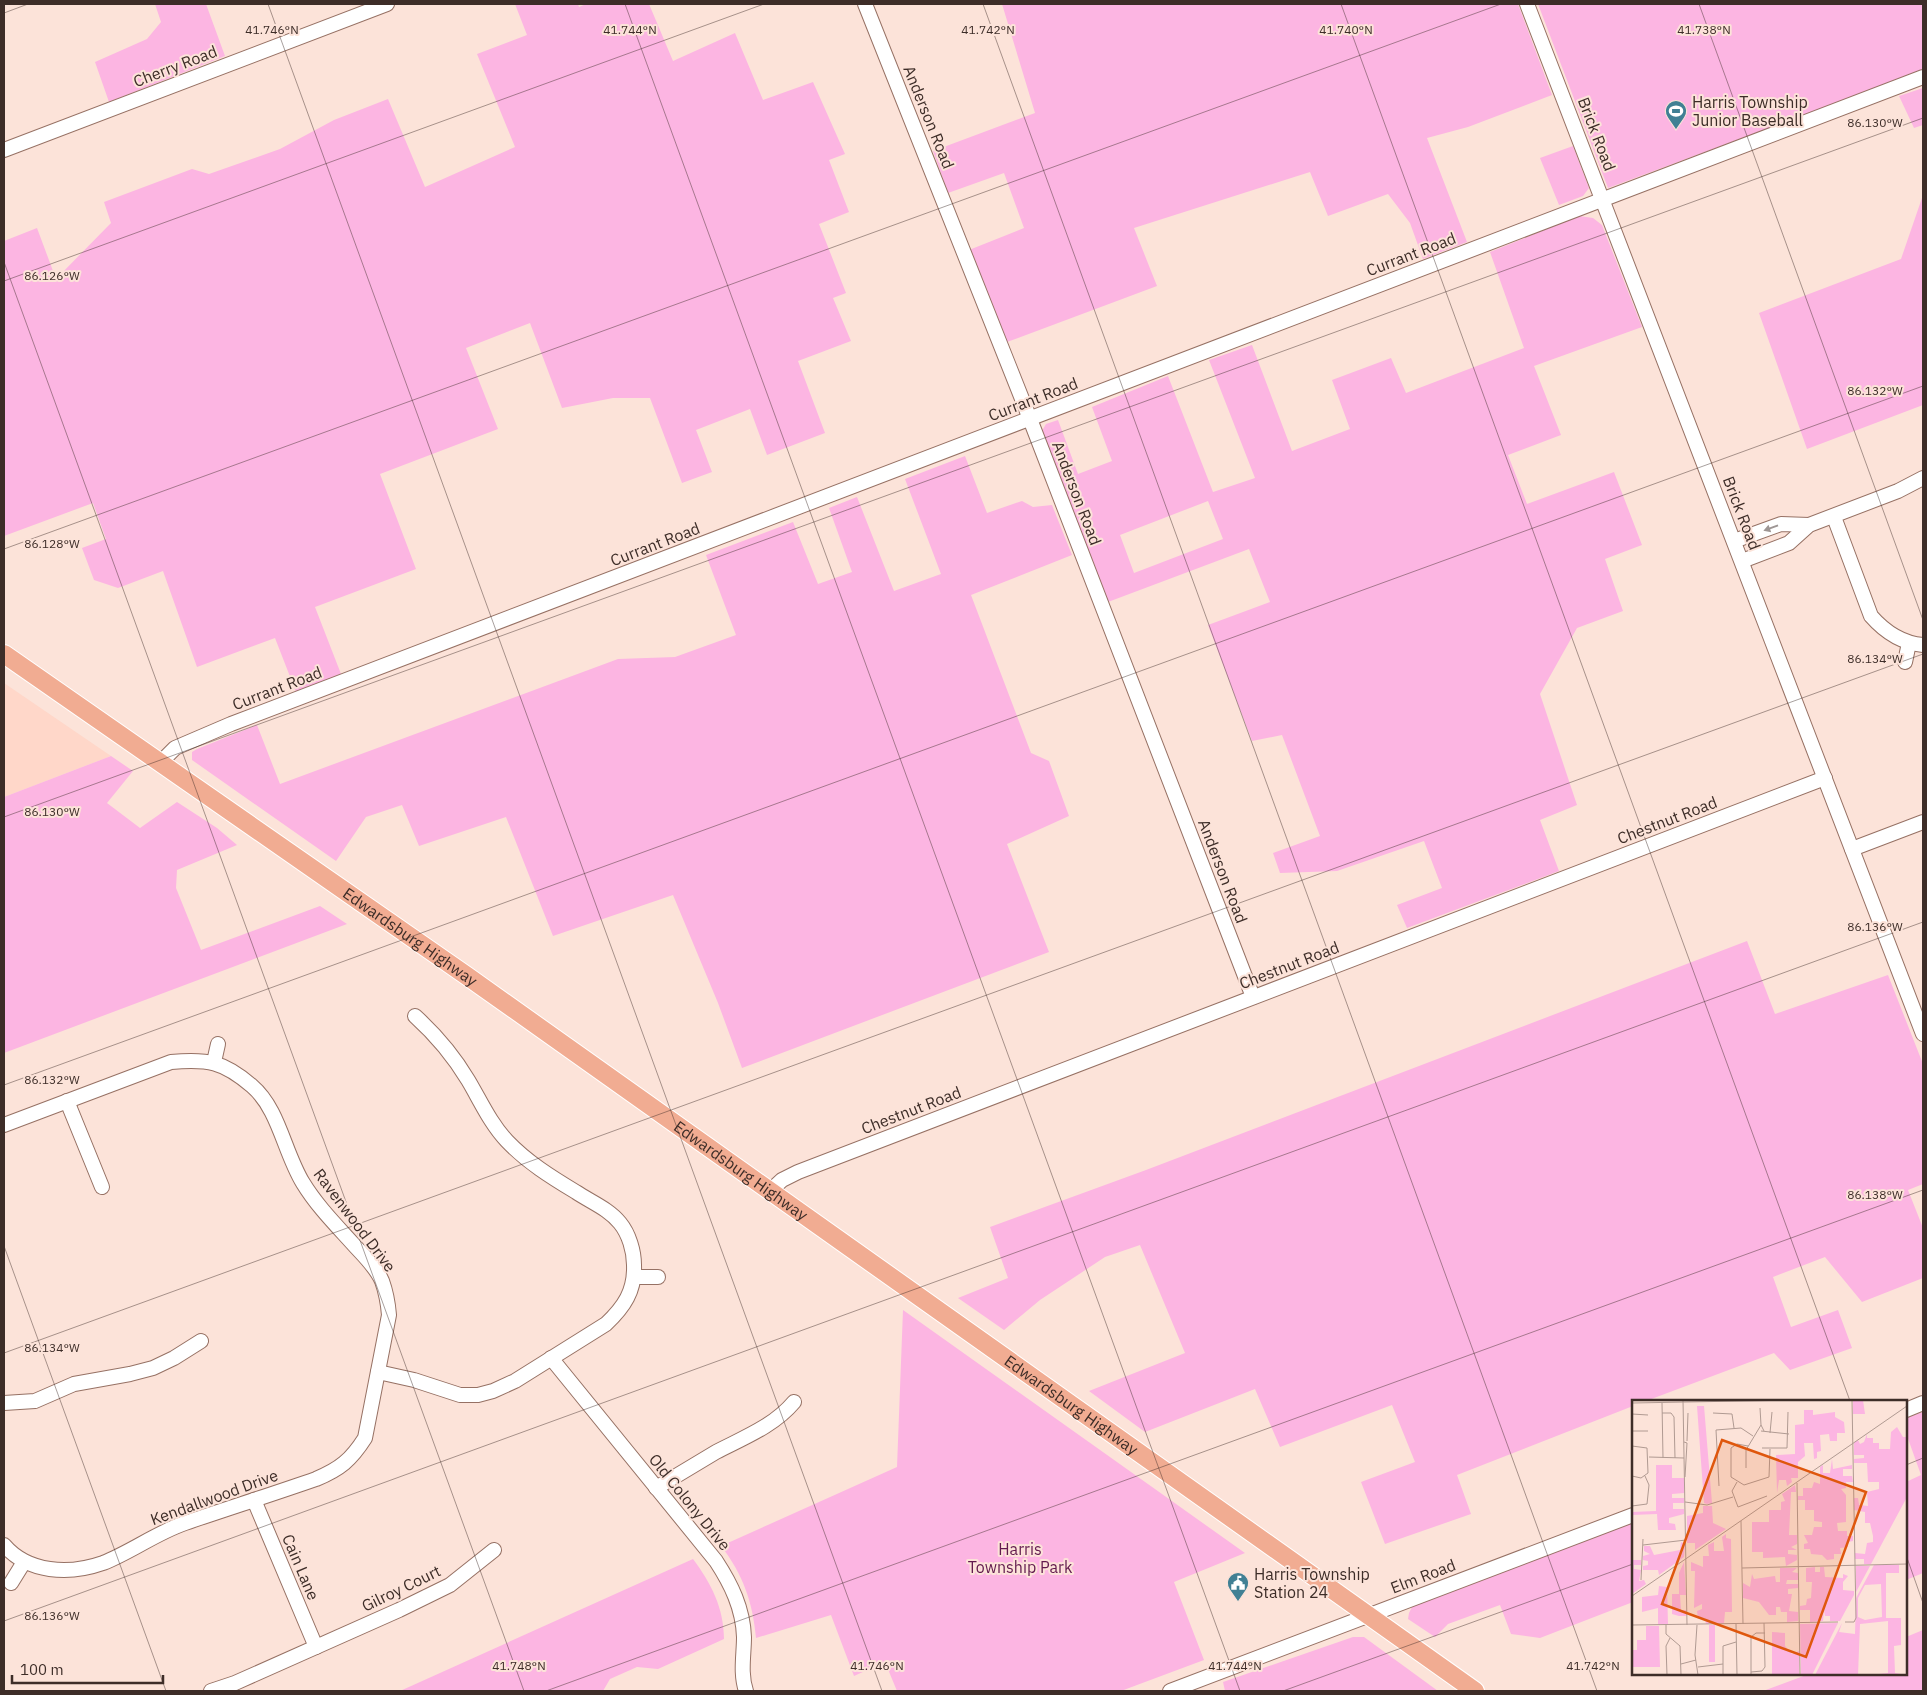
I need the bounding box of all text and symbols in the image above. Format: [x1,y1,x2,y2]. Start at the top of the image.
text: 41.746°N [245,22,299,37]
text: 41.744°N [603,22,657,37]
text: 41.742°N [961,22,1015,37]
text: 41.740°N [1319,22,1373,37]
text: 41.738°N [1677,22,1731,37]
street label: Cherry Road [130,41,220,91]
street label: Anderson Road [899,62,959,172]
place label: Harris Township Junior Baseball [1692,92,1808,130]
street label: Brick Road [1574,94,1620,174]
sports icon: Harris Township Junior Baseball [1664,99,1688,130]
text: 86.130°W [1847,115,1903,130]
street label: Currant Road [1363,228,1459,280]
text: 86.126°W [24,268,80,283]
street label: Currant Road [985,373,1081,425]
text: 86.132°W [1847,383,1903,398]
street label: Anderson Road [1048,438,1106,548]
street label: Brick Road [1719,473,1765,553]
street label: Currant Road [607,518,703,570]
one-way arrow [1763,524,1778,532]
text: 86.128°W [24,536,80,551]
text: 86.134°W [1847,651,1903,666]
street label: Currant Road [229,662,325,714]
street label: Chestnut Road [1614,792,1720,848]
text: 86.130°W [24,804,80,819]
street label: Anderson Road [1194,816,1252,926]
street label: Edwardsburg Highway [339,883,482,990]
text: 86.136°W [1847,919,1903,934]
street label: Chestnut Road [1236,937,1342,993]
text: 86.132°W [24,1072,80,1087]
street label: Chestnut Road [858,1082,964,1138]
street label: Edwardsburg Highway [670,1116,812,1225]
street label: Ravenwood Drive [310,1164,401,1276]
text: 86.138°W [1847,1187,1903,1202]
text: 86.134°W [24,1340,80,1355]
street label: Edwardsburg Highway [1001,1350,1142,1459]
inset map [1632,1400,1907,1675]
street label: Old Colony Drive [645,1450,735,1555]
street label: Kendallwood Drive [147,1465,281,1529]
street label: Cain Lane [278,1531,324,1603]
park label: Harris Township Park [968,1539,1073,1577]
street label: Elm Road [1388,1554,1458,1598]
street label: Gilroy Court [358,1560,444,1616]
place label: Harris Township Station 24 [1254,1564,1370,1602]
public building icon: Harris Township Station 24 [1226,1571,1250,1602]
text: 86.136°W [24,1608,80,1623]
scale bar [12,1652,164,1684]
text: 41.748°N [492,1658,546,1673]
text: 41.746°N [850,1658,904,1673]
text: 41.744°N [1208,1658,1262,1673]
text: 41.742°N [1566,1658,1620,1673]
text: 100 m [20,1660,64,1679]

